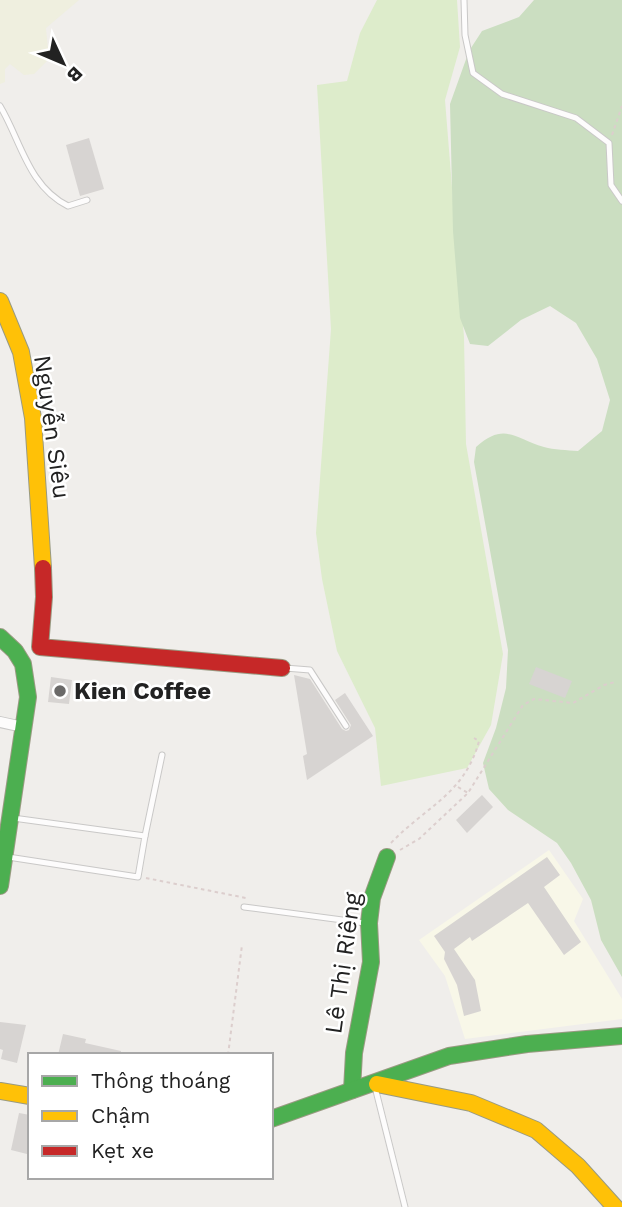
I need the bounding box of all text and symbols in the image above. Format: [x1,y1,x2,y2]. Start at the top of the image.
north arrow [28,28,98,98]
text: B [62,62,88,87]
street label: Nguyễn Siêu [28,353,76,501]
place label: Kien Coffee [74,677,211,705]
marker: Kien Coffee [52,683,68,699]
street label: Lê Thị Riêng [319,890,367,1036]
legend [28,1053,273,1179]
text: Thông thoáng [91,1068,231,1093]
text: Chậm [91,1103,150,1128]
text: Kẹt xe [91,1138,154,1163]

